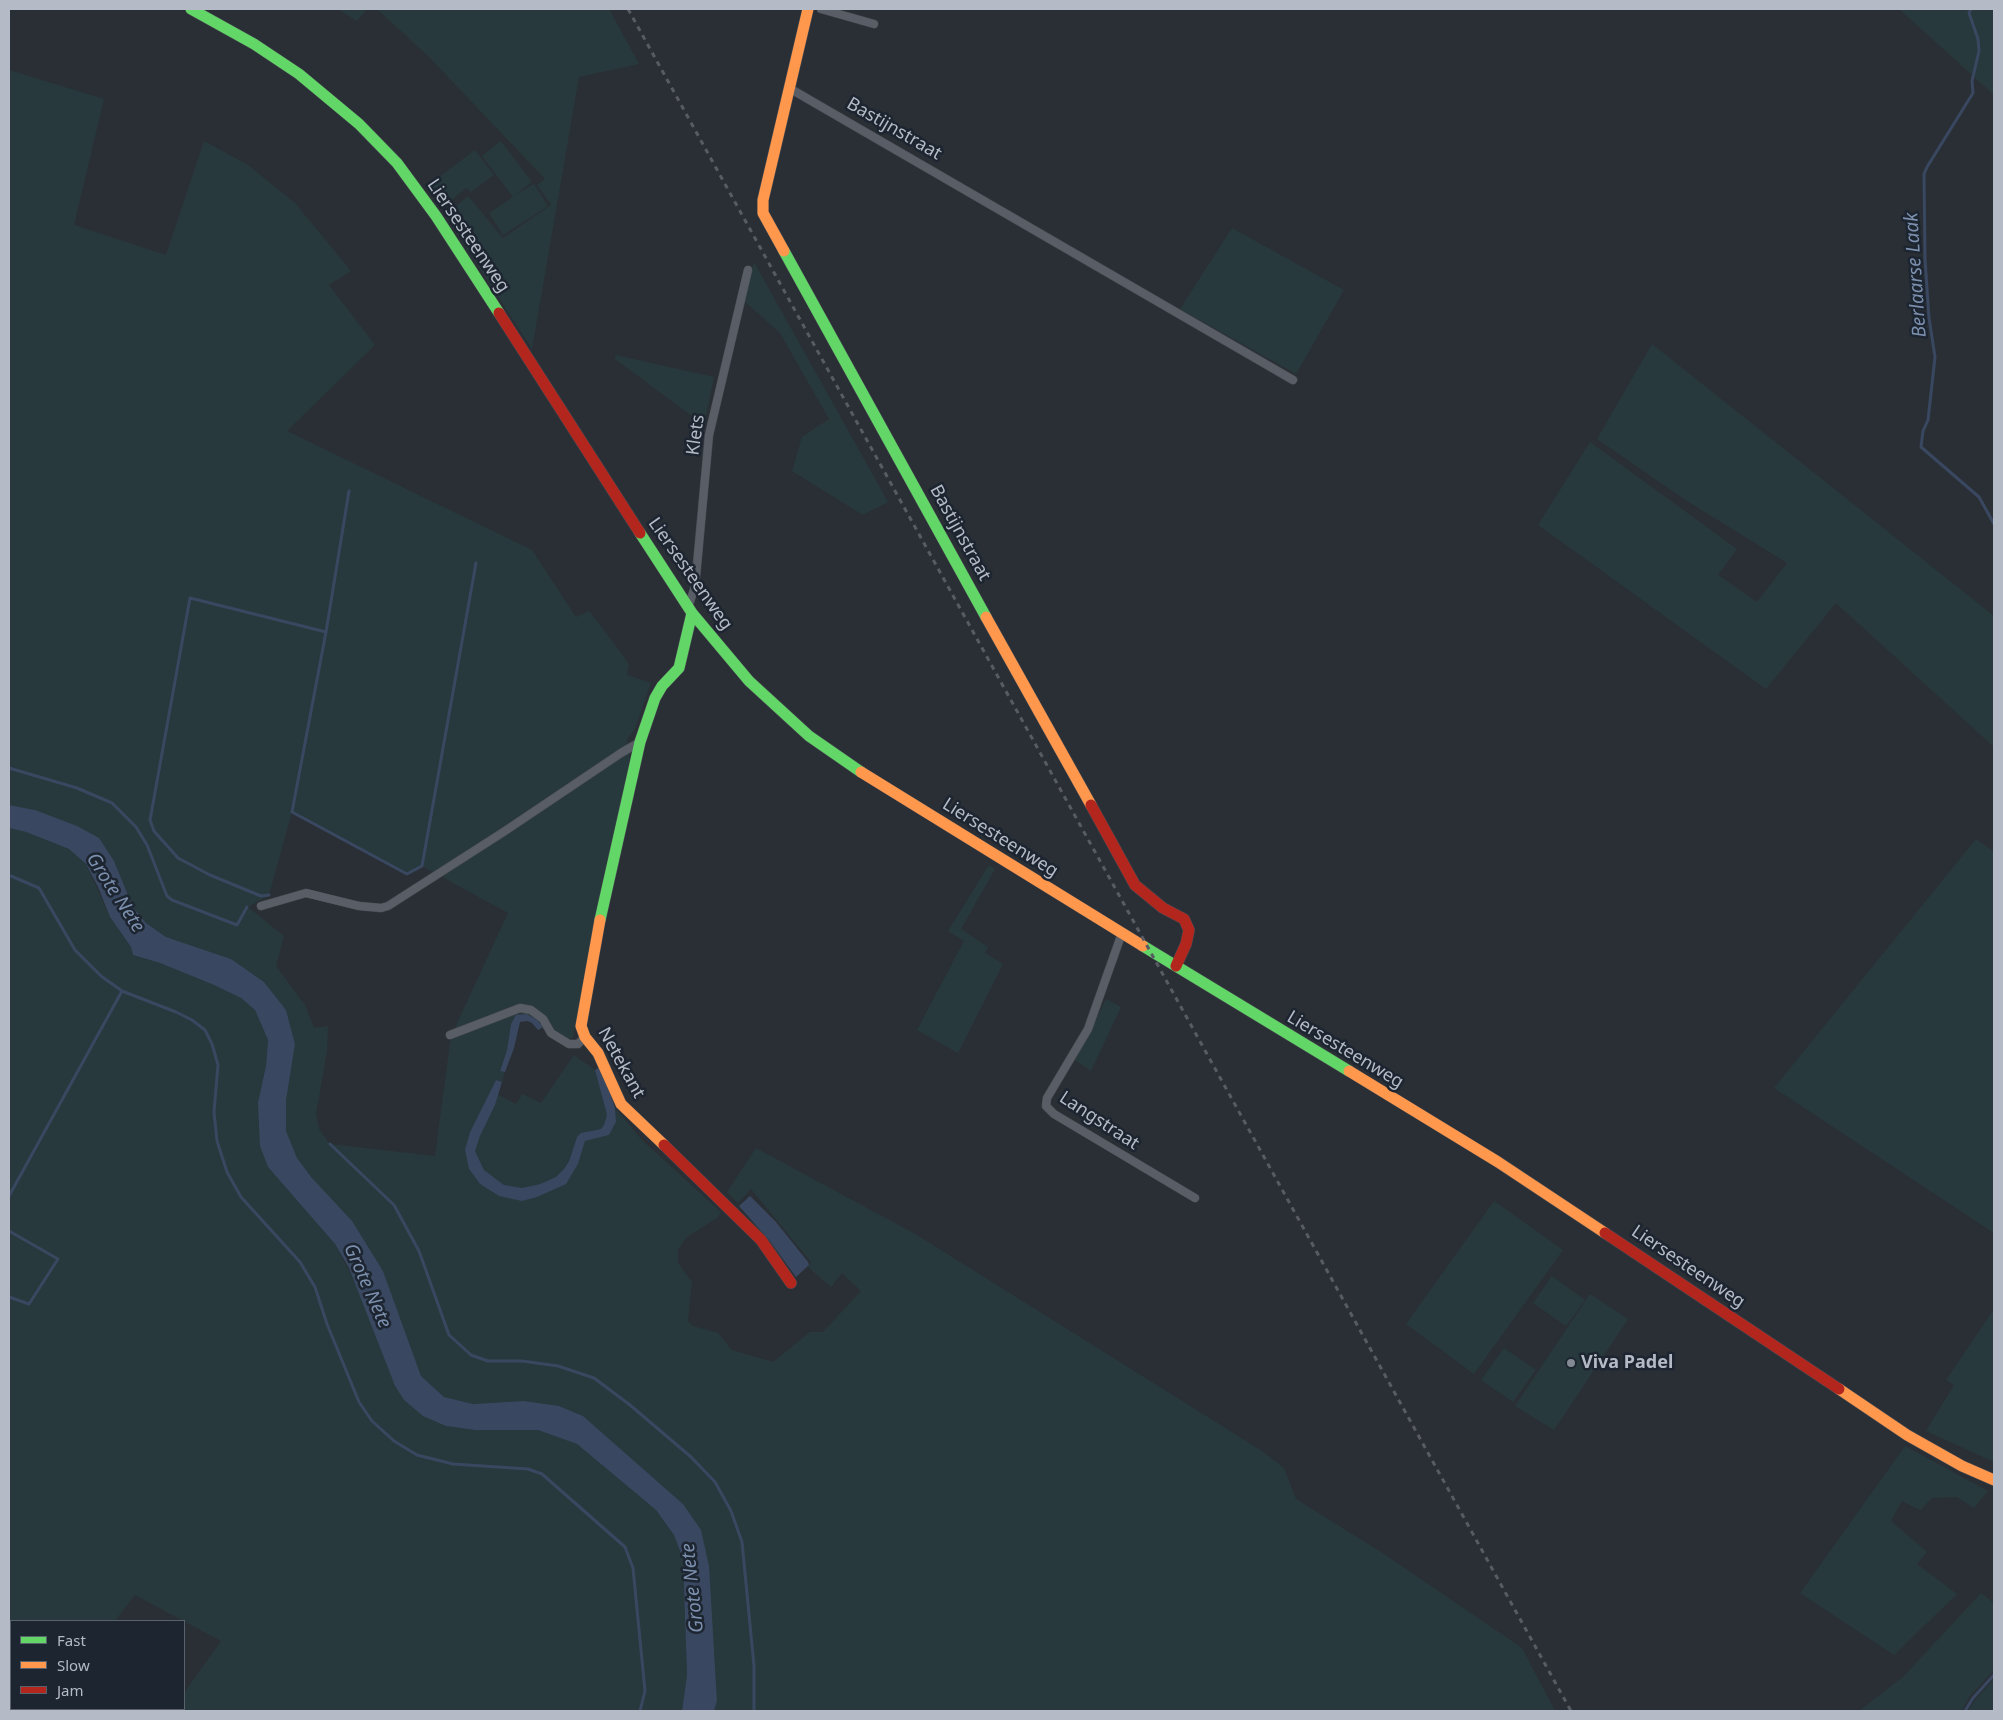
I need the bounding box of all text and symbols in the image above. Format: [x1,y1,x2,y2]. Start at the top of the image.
street label: Bastijnstraat [843,93,945,165]
street label: Liersesteenweg [422,175,514,297]
water label: Berlaarse Laak [1900,212,1932,338]
street label: Klets [682,413,710,457]
street label: Bastijnstraat [925,481,995,585]
street label: Liersesteenweg [643,514,737,634]
street label: Liersesteenweg [938,794,1062,882]
water label: Grote Nete [81,849,149,937]
street label: Liersesteenweg [1283,1007,1407,1093]
street label: Netekant [593,1024,649,1102]
street label: Langstraat [1055,1087,1143,1155]
street label: Liersesteenweg [1627,1221,1749,1313]
water label: Grote Nete [338,1240,396,1332]
place label: Viva Padel [1581,1352,1673,1374]
marker: Viva Padel [1565,1357,1577,1369]
water label: Grote Nete [677,1542,709,1634]
legend [10,1620,185,1710]
text: Fast [57,1630,86,1650]
text: Slow [57,1655,90,1675]
text: Jam [57,1680,84,1700]

